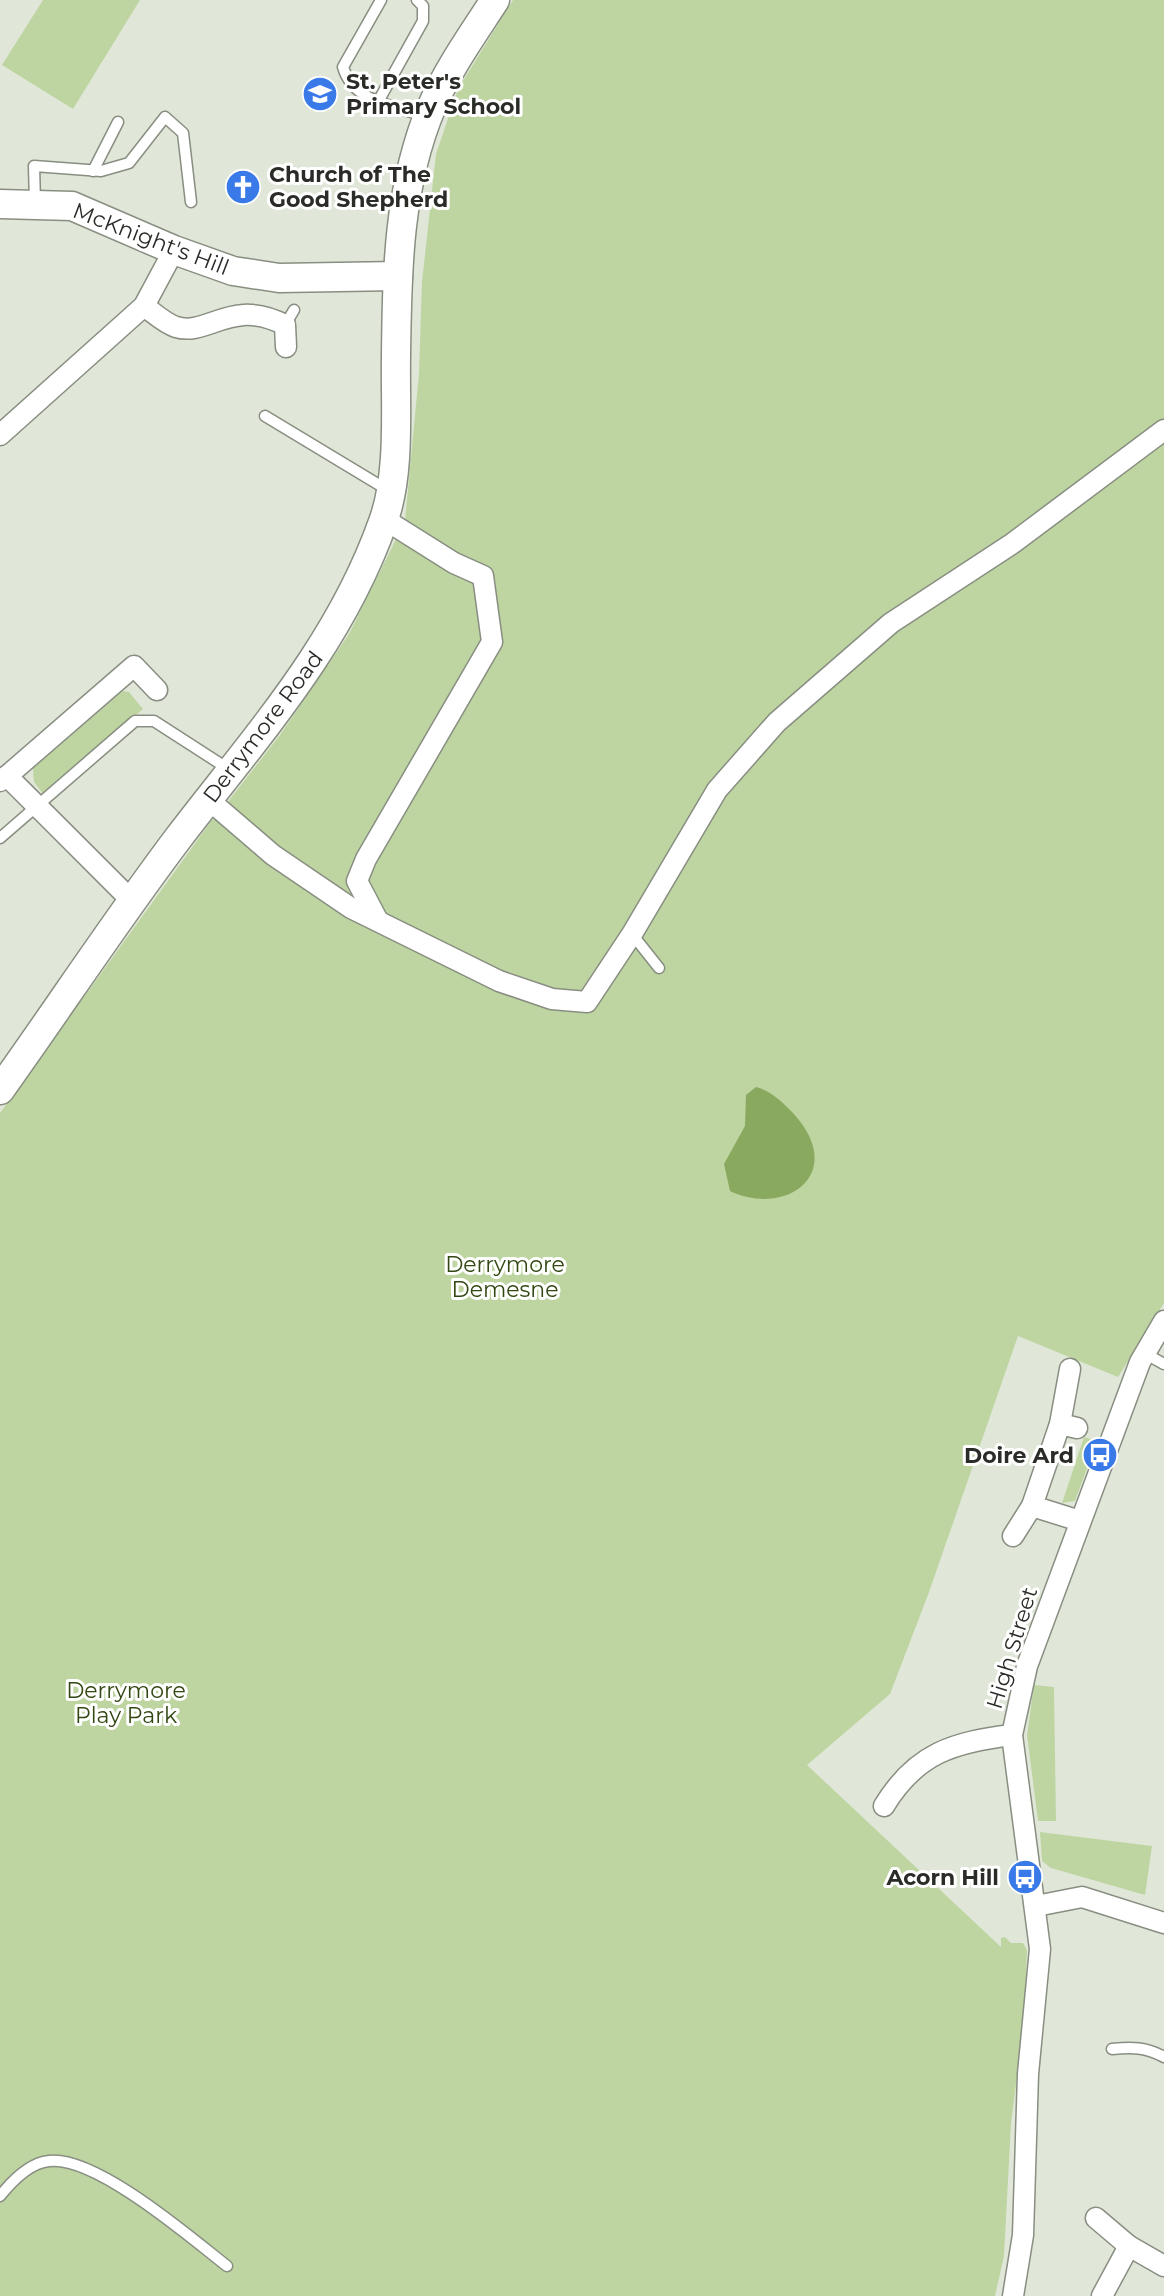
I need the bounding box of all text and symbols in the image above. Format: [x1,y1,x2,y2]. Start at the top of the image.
place label: St. Peter's Primary School [346,68,521,120]
school or university icon: St. Peter's Primary School [301,75,339,113]
place label: Church of The Good Shepherd [269,161,448,213]
church icon: Church of The Good Shepherd [224,168,262,206]
street label: McKnight's Hill [69,197,233,281]
street label: Derrymore Road [197,646,329,808]
park label: Derrymore Demesne [445,1251,565,1303]
bus stop icon: Doire Ard [1081,1436,1119,1474]
place label: Doire Ard [964,1442,1074,1469]
street label: High Street [981,1584,1043,1712]
park label: Derrymore Play Park [66,1677,186,1729]
bus stop icon: Acorn Hill [1006,1858,1044,1896]
place label: Acorn Hill [886,1864,999,1891]

